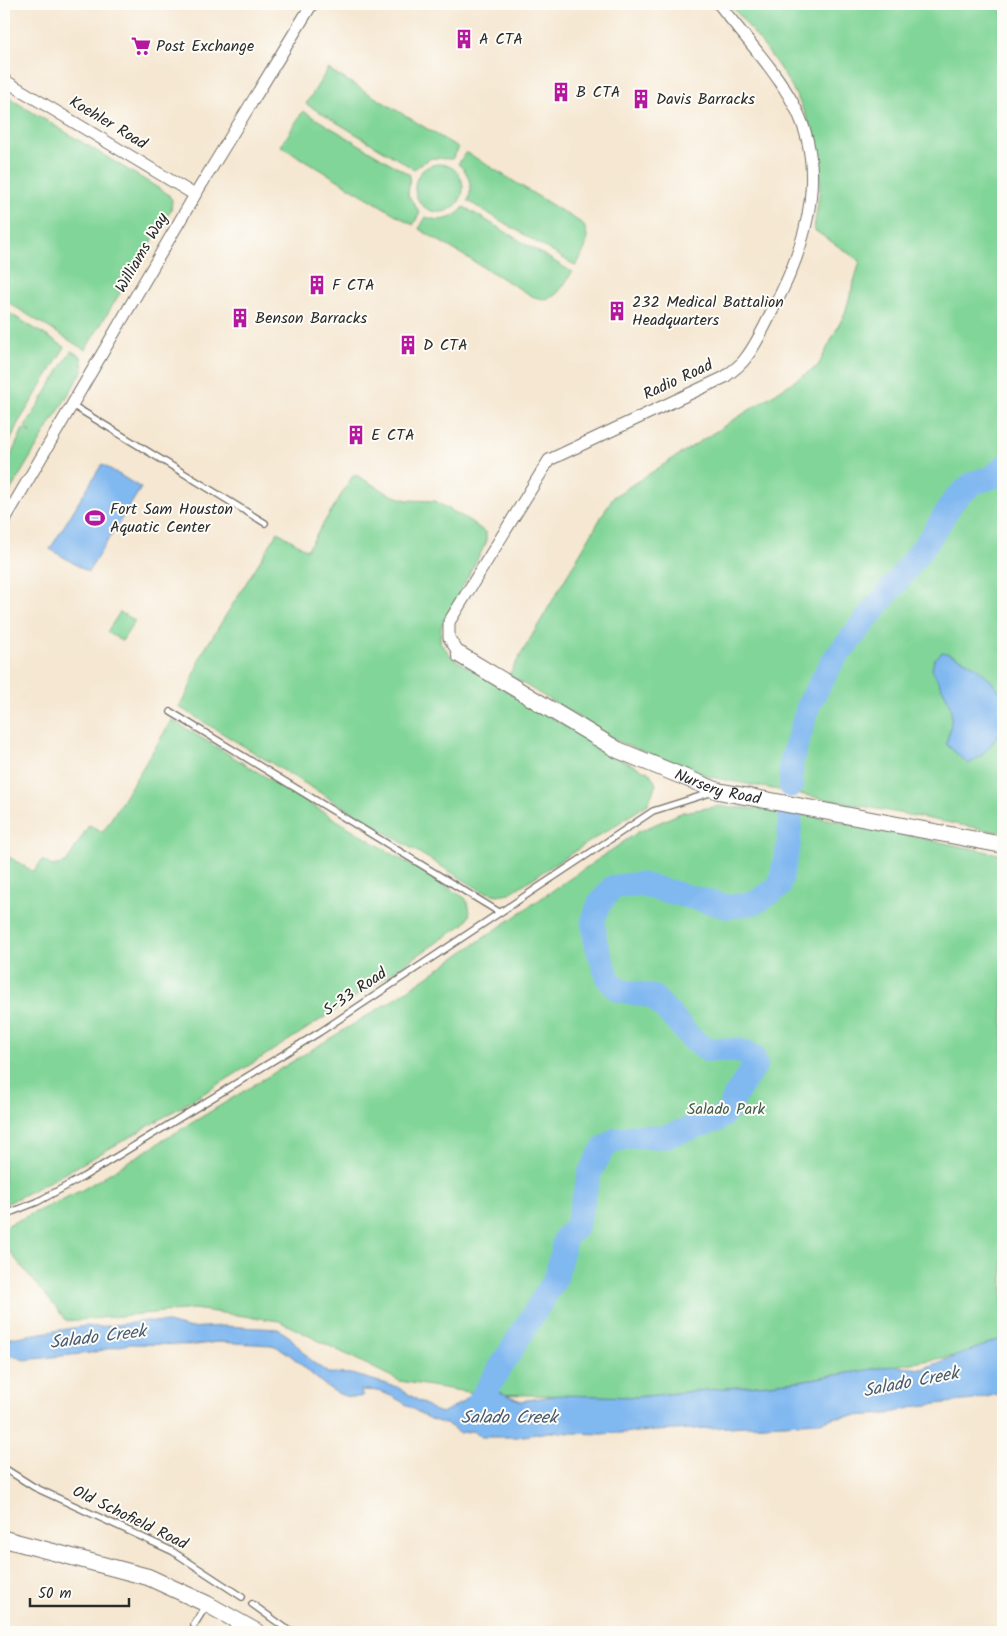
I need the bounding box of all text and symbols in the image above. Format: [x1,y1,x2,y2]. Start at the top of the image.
place label: A CTA [479,27,523,52]
building icon: A CTA [453,28,475,50]
place label: Post Exchange [156,34,254,59]
supermarket icon: Post Exchange [130,35,152,57]
place label: B CTA [576,80,621,105]
building icon: B CTA [550,81,572,103]
place label: Davis Barracks [656,87,755,112]
building icon: Davis Barracks [630,88,652,110]
street label: Koehler Road [64,90,153,157]
street label: Williams Way [109,208,175,298]
place label: F CTA [332,273,375,298]
building icon: F CTA [306,274,328,296]
place label: 232 Medical Battalion Headquarters [632,290,784,333]
building icon: 232 Medical Battalion Headquarters [606,300,628,322]
place label: Benson Barracks [255,306,367,331]
building icon: Benson Barracks [229,307,251,329]
place label: D CTA [423,333,468,358]
building icon: D CTA [397,334,419,356]
street label: Radio Road [639,353,718,407]
place label: E CTA [371,423,415,448]
building icon: E CTA [345,424,367,446]
place label: Fort Sam Houston Aquatic Center [110,497,233,540]
sports icon: Fort Sam Houston Aquatic Center [84,507,106,529]
street label: Nursery Road [671,762,764,812]
street label: S-33 Road [318,961,393,1023]
park label: Salado Park [687,1097,766,1122]
water label: Salado Creek [48,1317,150,1358]
water label: Salado Creek [861,1359,964,1406]
water label: Salado Creek [461,1404,560,1433]
street label: Old Schofield Road [68,1479,193,1557]
scale bar [30,1576,129,1608]
text: 50 m [38,1582,72,1606]

